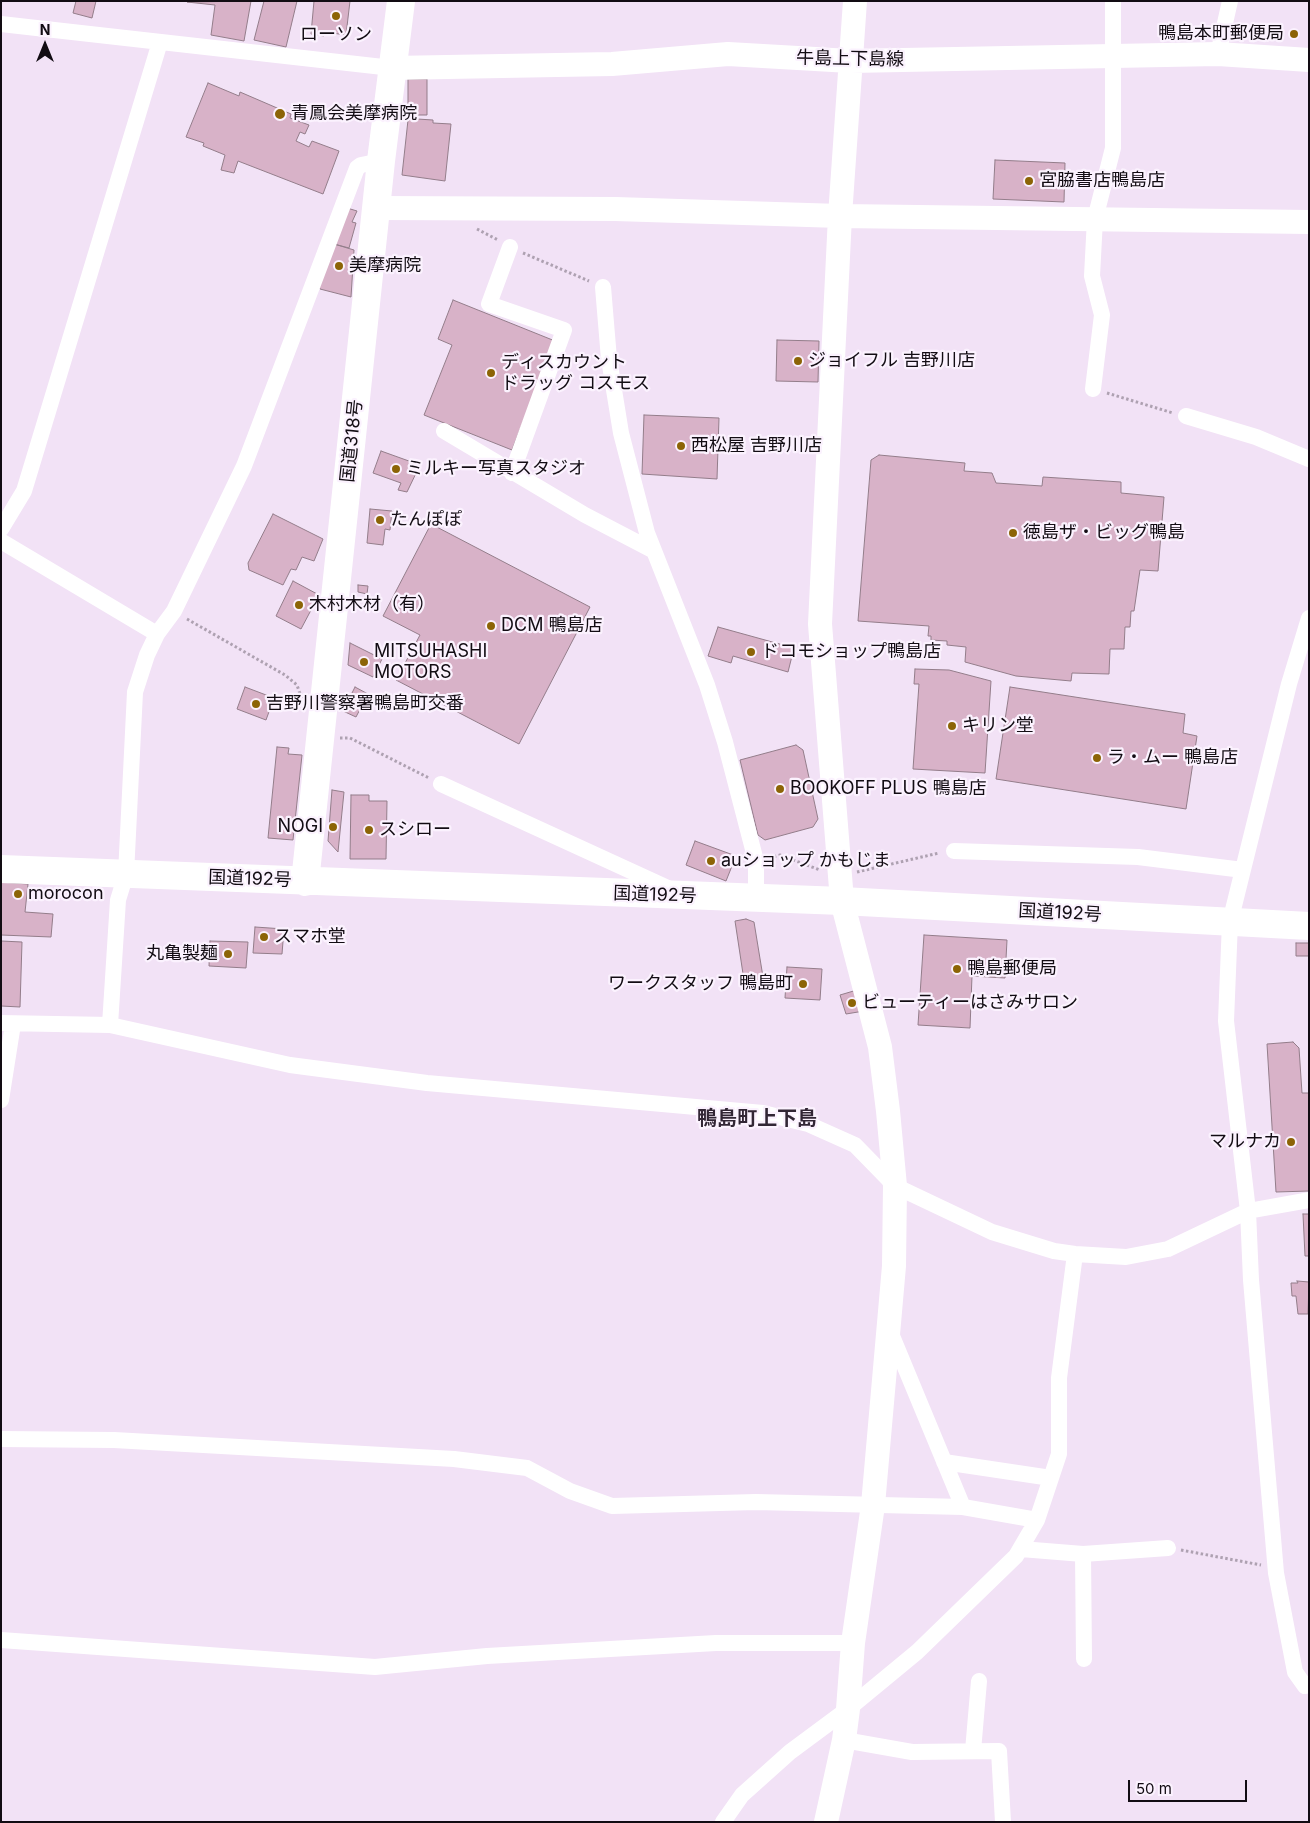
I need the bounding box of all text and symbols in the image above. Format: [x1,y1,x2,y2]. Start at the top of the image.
marker: ローソン [330,10,342,22]
north arrow [20,20,70,70]
text: N [40,21,50,38]
place label: 鴨島本町郵便局 [1158,23,1284,45]
place label: ローソン [300,24,372,46]
marker: 鴨島本町郵便局 [1288,28,1300,40]
street label: 牛島上下島線 [796,47,904,71]
place label: 青鳳会美摩病院 [291,103,417,125]
marker: 青鳳会美摩病院 [273,107,287,121]
place label: 宮脇書店鴨島店 [1039,170,1165,192]
marker: 宮脇書店鴨島店 [1023,175,1035,187]
place label: 美摩病院 [349,255,421,277]
marker: 美摩病院 [333,260,345,272]
place label: ジョイフル 吉野川店 [808,350,975,372]
place label: ディスカウント ドラッグ コスモス [501,352,650,394]
marker: ジョイフル 吉野川店 [792,355,804,367]
marker: ディスカウント ドラッグ コスモス [485,367,497,379]
street label: 国道318号 [337,398,367,484]
place label: 西松屋 吉野川店 [691,435,822,457]
marker: 西松屋 吉野川店 [675,440,687,452]
place label: ミルキー写真スタジオ [406,458,586,480]
marker: ミルキー写真スタジオ [390,463,402,475]
place label: たんぽぽ [390,509,462,531]
marker: たんぽぽ [374,514,386,526]
place label: 徳島ザ・ビッグ鴨島 [1023,522,1185,544]
marker: 徳島ザ・ビッグ鴨島 [1007,527,1019,539]
place label: 木村木材（有） [309,594,435,616]
marker: 木村木材（有） [293,599,305,611]
place label: DCM 鴨島店 [501,615,602,637]
marker: DCM 鴨島店 [485,620,497,632]
place label: MITSUHASHI MOTORS [374,641,487,684]
place label: ドコモショップ鴨島店 [761,641,941,663]
marker: ドコモショップ鴨島店 [745,646,757,658]
marker: MITSUHASHI MOTORS [358,656,370,668]
place label: 吉野川警察署鴨島町交番 [266,693,464,715]
marker: 吉野川警察署鴨島町交番 [250,698,262,710]
place label: キリン堂 [962,715,1034,737]
marker: キリン堂 [946,720,958,732]
place label: ラ・ムー 鴨島店 [1107,747,1238,769]
marker: ラ・ムー 鴨島店 [1091,752,1103,764]
place label: BOOKOFF PLUS 鴨島店 [790,778,987,800]
marker: BOOKOFF PLUS 鴨島店 [774,783,786,795]
place label: NOGI [277,816,323,838]
place label: スシロー [379,819,451,841]
marker: NOGI [327,821,339,833]
marker: スシロー [363,824,375,836]
place label: auショップ かもじま [721,850,891,872]
marker: auショップ かもじま [705,855,717,867]
street label: 国道192号 [208,867,292,891]
place label: morocon [28,883,104,905]
street label: 国道192号 [613,883,697,907]
marker: morocon [12,888,24,900]
street label: 国道192号 [1018,900,1102,926]
place label: スマホ堂 [274,926,346,948]
marker: スマホ堂 [258,931,270,943]
place label: 丸亀製麺 [146,943,218,965]
marker: 丸亀製麺 [222,948,234,960]
place label: 鴨島郵便局 [967,958,1057,980]
marker: 鴨島郵便局 [951,963,963,975]
place label: ワークスタッフ 鴨島町 [608,973,793,995]
marker: ワークスタッフ 鴨島町 [797,978,809,990]
place label: ビューティーはさみサロン [862,992,1078,1014]
marker: ビューティーはさみサロン [846,997,858,1009]
district label: 鴨島町上下島 [697,1107,817,1131]
place label: マルナカ [1209,1131,1281,1153]
marker: マルナカ [1285,1136,1297,1148]
scale bar [1130,1770,1249,1802]
text: 50 m [1136,1779,1172,1798]

